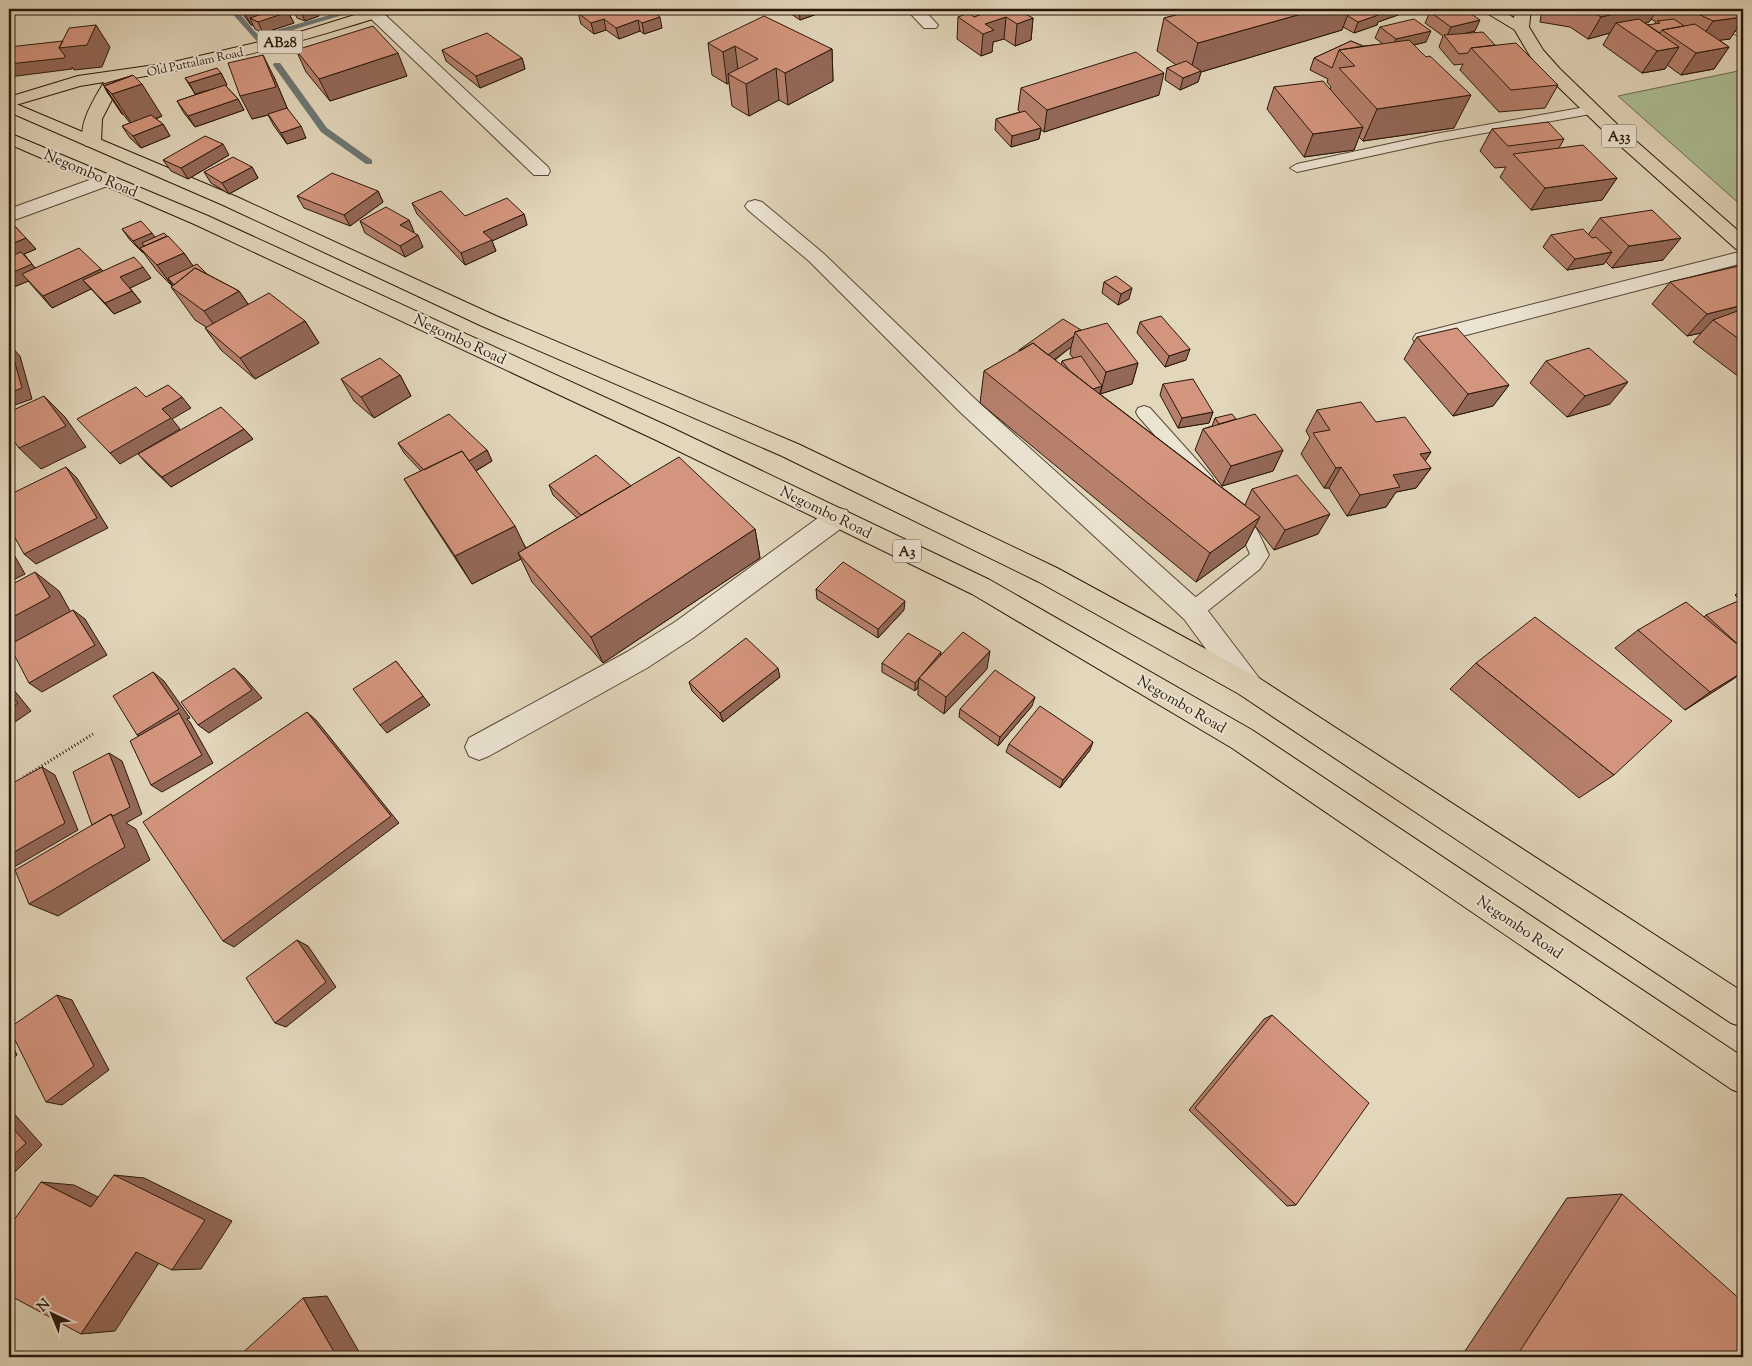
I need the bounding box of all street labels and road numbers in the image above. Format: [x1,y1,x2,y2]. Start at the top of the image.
road number: AB28 [258,31,302,54]
street label: Old Puttalam Road [145,44,245,82]
road number: A33 [1602,124,1636,148]
street label: Negombo Road [40,145,141,204]
street label: Negombo Road [410,310,509,371]
street label: Negombo Road [776,482,875,545]
road number: A3 [893,540,921,562]
street label: Negombo Road [1133,671,1230,740]
street label: Negombo Road [1472,892,1567,965]

